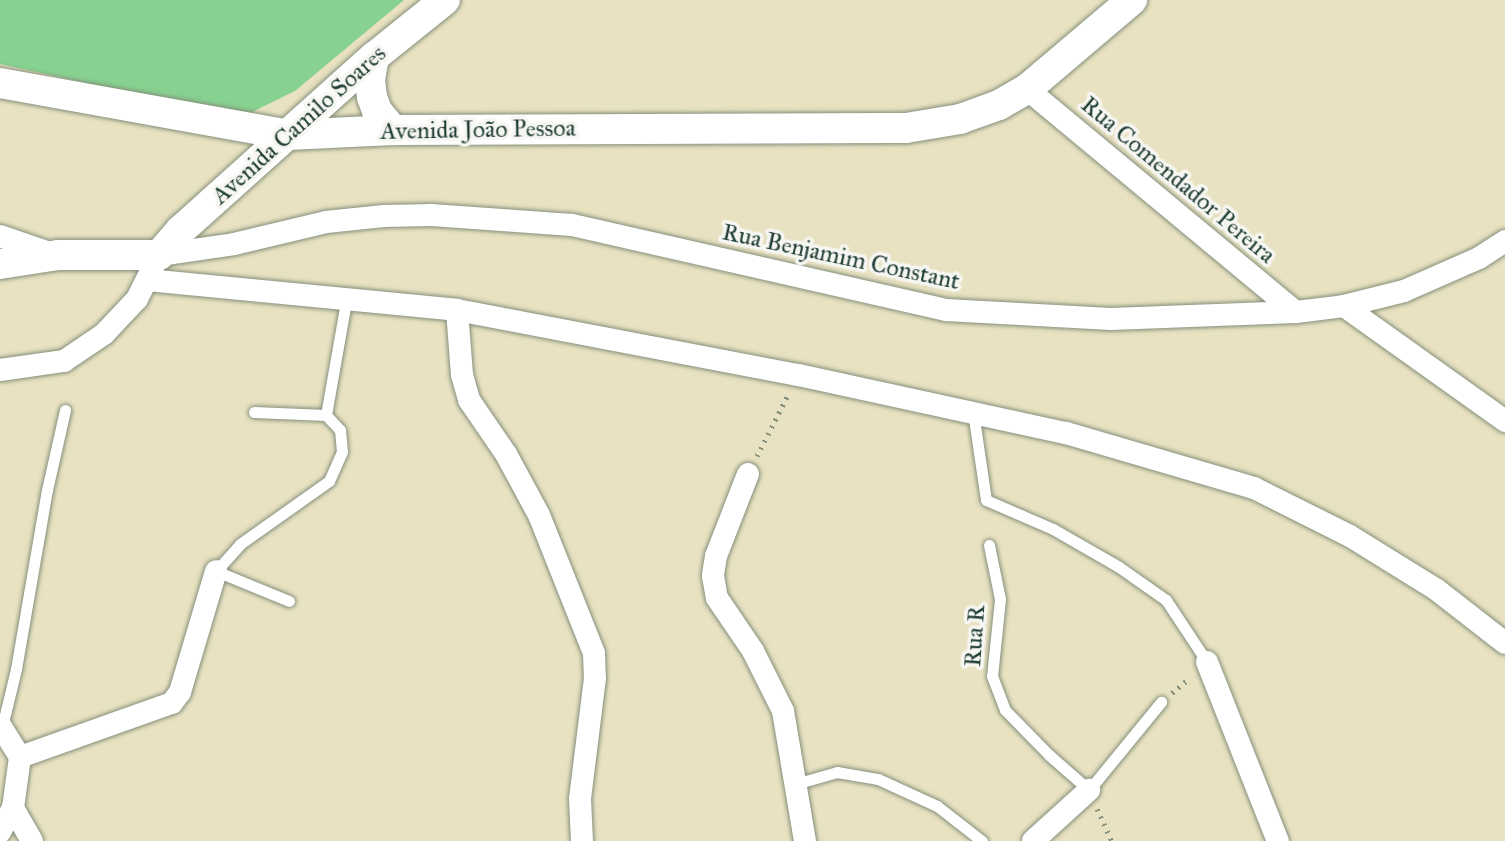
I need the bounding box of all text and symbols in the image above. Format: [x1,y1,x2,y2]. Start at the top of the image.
street label: Avenida Camilo Soares [206,39,392,211]
street label: Rua Comendador Pereira [1075,90,1281,270]
street label: Avenida João Pessoa [380,114,576,146]
street label: Rua Benjamim Constant [720,218,962,296]
street label: Rua R [958,604,992,668]

